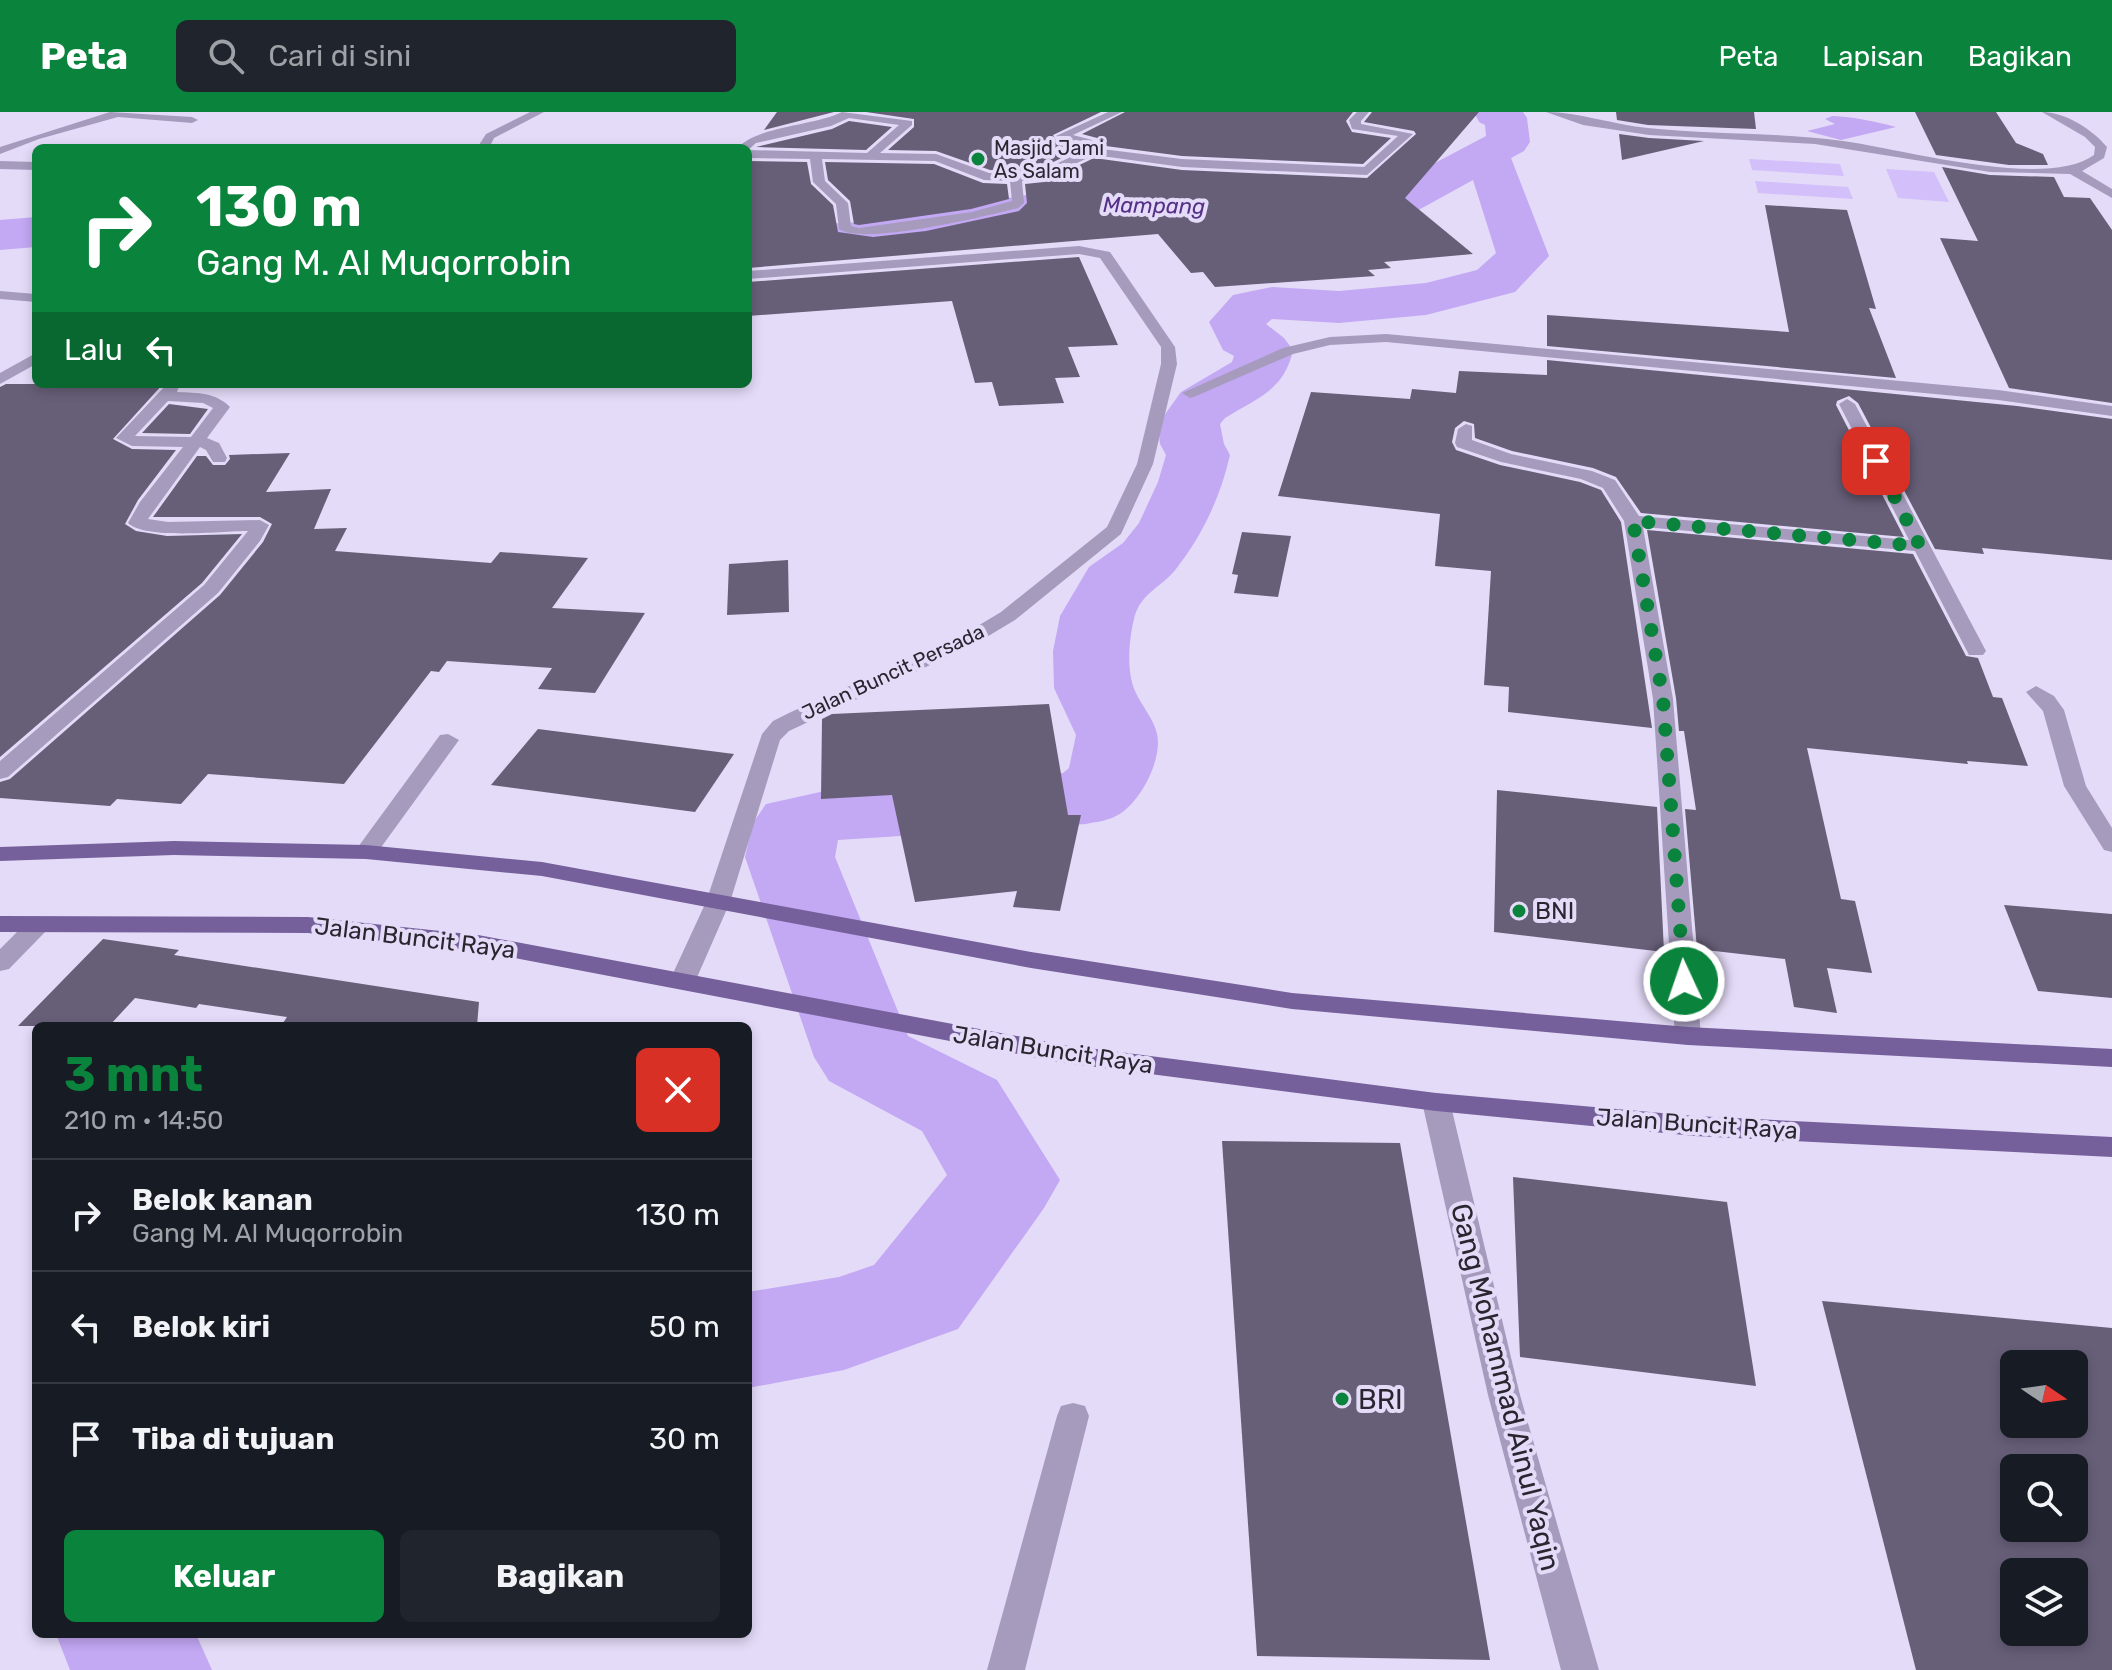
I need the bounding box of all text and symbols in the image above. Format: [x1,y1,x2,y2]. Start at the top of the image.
search box [176,20,736,92]
text: Peta [40,33,128,79]
icon: search [204,34,248,78]
text: Cari di sini [268,38,411,74]
text: Peta [1719,40,1778,73]
text: Lapisan [1822,40,1924,73]
text: Bagikan [1968,40,2072,73]
place label: Masjid Jami As Salam [994,136,1104,183]
marker: Masjid Jami As Salam [969,150,987,168]
text: 130 m [196,174,362,240]
icon: right [64,176,168,280]
water label: Mampang [1103,191,1205,220]
text: Gang M. Al Muqorrobin [196,241,571,284]
icon: left [139,328,183,372]
text: Lalu [64,332,123,368]
pin [1842,427,1910,495]
icon: arrive [1854,439,1898,483]
street label: Jalan Buncit Persada [798,619,988,725]
place label: BNI [1535,897,1574,925]
marker: BNI [1510,902,1528,920]
street label: Jalan Buncit Raya [313,912,517,964]
position arrow [1642,939,1726,1023]
street label: Jalan Buncit Raya [951,1020,1155,1080]
text: 3 mnt [64,1046,203,1103]
button: close [636,1048,720,1132]
street label: Jalan Buncit Raya [1595,1103,1799,1145]
text: 210 m · 14:50 [64,1105,224,1136]
text: Belok kanan [132,1182,313,1218]
icon: right [64,1193,108,1237]
text: 130 m [636,1197,720,1233]
street label: Gang Mohammad Ainul Yaqin [1444,1200,1567,1574]
text: Gang M. Al Muqorrobin [132,1218,403,1249]
icon: left [64,1305,108,1349]
text: Belok kiri [132,1309,270,1345]
text: 50 m [649,1309,720,1345]
north arrow [2000,1350,2088,1438]
map controls [2000,1350,2088,1646]
place label: BRI [1358,1383,1403,1416]
marker: BRI [1333,1390,1351,1408]
icon: arrive [64,1417,108,1461]
text: Tiba di tujuan [132,1421,334,1457]
text: 30 m [649,1421,720,1457]
button: search [2000,1454,2088,1542]
button: Keluar [64,1530,384,1622]
button: Bagikan [400,1530,720,1622]
button: layers [2000,1558,2088,1646]

